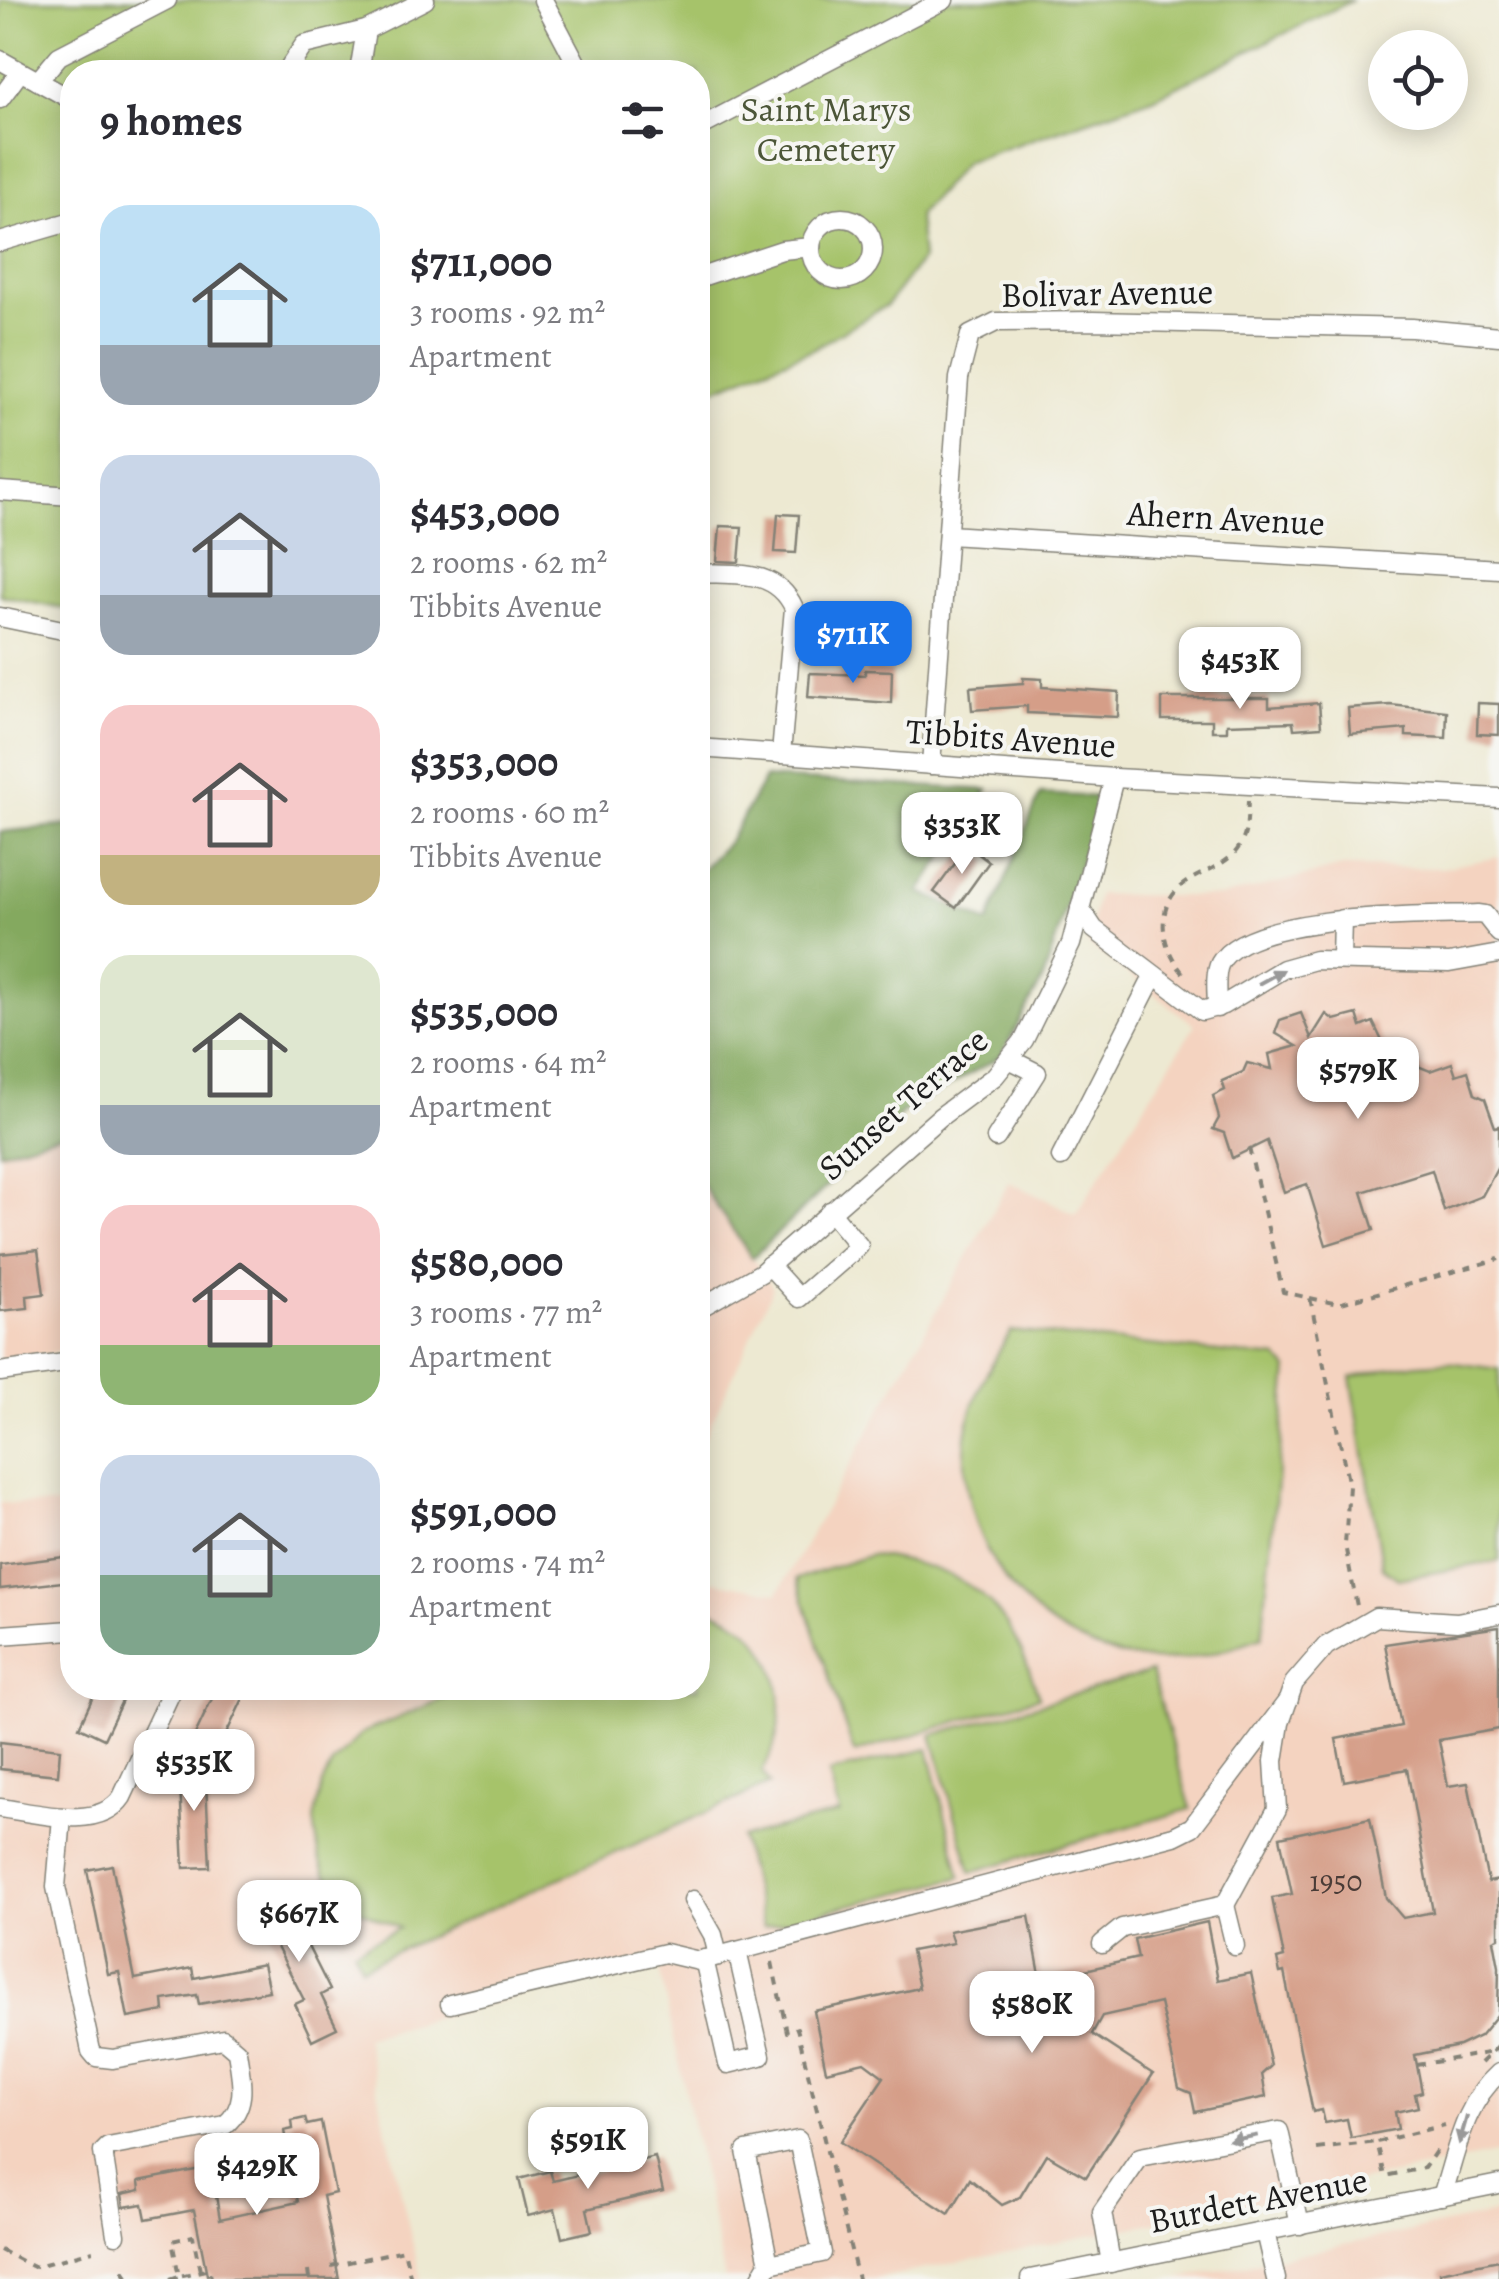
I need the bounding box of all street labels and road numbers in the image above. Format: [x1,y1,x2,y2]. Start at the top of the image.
street label: Bolivar Avenue [1000,267,1214,319]
street label: Ahern Avenue [1125,489,1326,547]
street label: Tibbits Avenue [905,707,1117,769]
street label: Sunset Terrace [808,1017,998,1191]
street label: Burdett Avenue [1145,2155,1371,2245]

